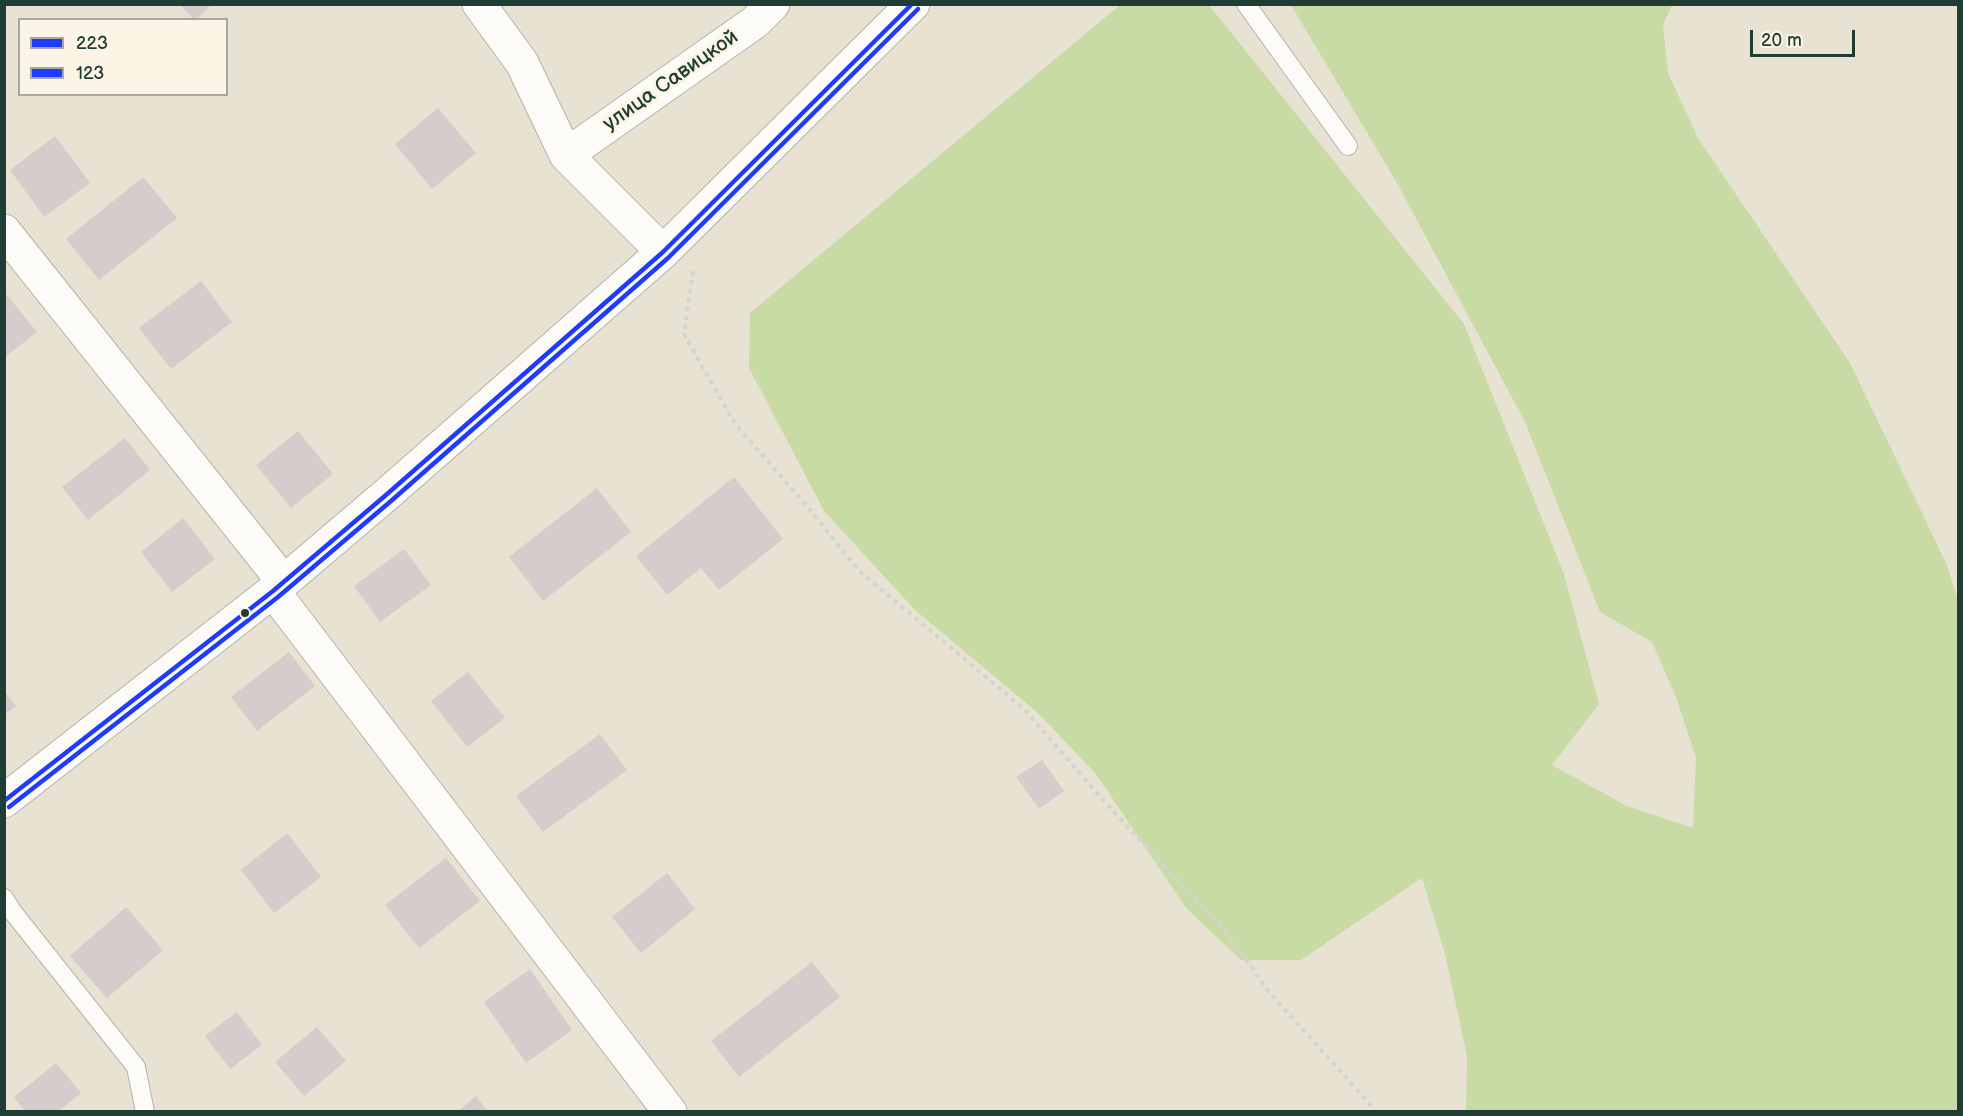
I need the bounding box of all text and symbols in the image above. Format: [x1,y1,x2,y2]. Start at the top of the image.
legend [18,18,228,96]
scale bar [1753,18,1858,56]
street label: улица Савицкой [599,25,743,137]
text: 20 m [1761,30,1802,51]
text: 223 [76,33,108,54]
text: 123 [76,63,104,84]
unlabelled marker [239,607,251,619]

